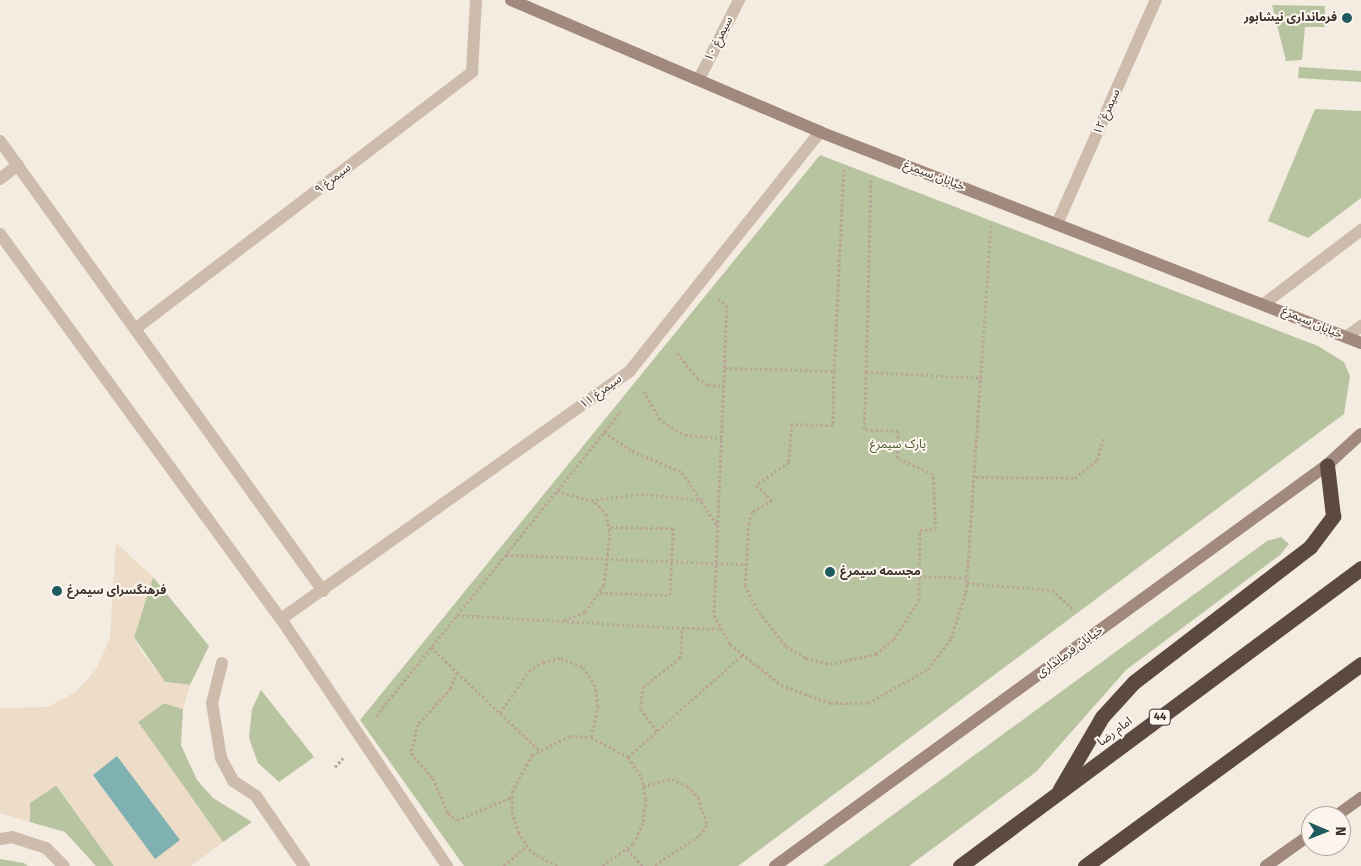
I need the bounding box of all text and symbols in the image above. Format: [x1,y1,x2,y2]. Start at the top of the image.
place label: فرمانداری نیشابور [1244,11,1337,25]
marker: فرمانداری نیشابور [1341,12,1353,24]
street label: سیمرغ ۱۰ [702,14,736,64]
street label: سیمرغ ۱۲ [1091,87,1123,137]
street label: خیابان سیمرغ [901,158,967,194]
street label: سیمرغ ۹ [312,160,354,198]
street label: خیابان سیمرغ [1279,304,1345,342]
street label: سیمرغ ۱۱ [577,372,625,412]
park label: پارک سیمرغ [870,438,926,452]
place label: مجسمه سیمرغ [840,565,921,579]
marker: مجسمه سیمرغ [824,566,836,578]
place label: فرهنگسرای سیمرغ [67,584,166,598]
marker: فرهنگسرای سیمرغ [51,585,63,597]
street label: خیابان فرمانداری [1034,623,1106,681]
road number: 44 [1149,709,1171,726]
street label: امام رضا [1095,714,1135,750]
north arrow [1301,806,1351,856]
text: N [1332,826,1349,836]

